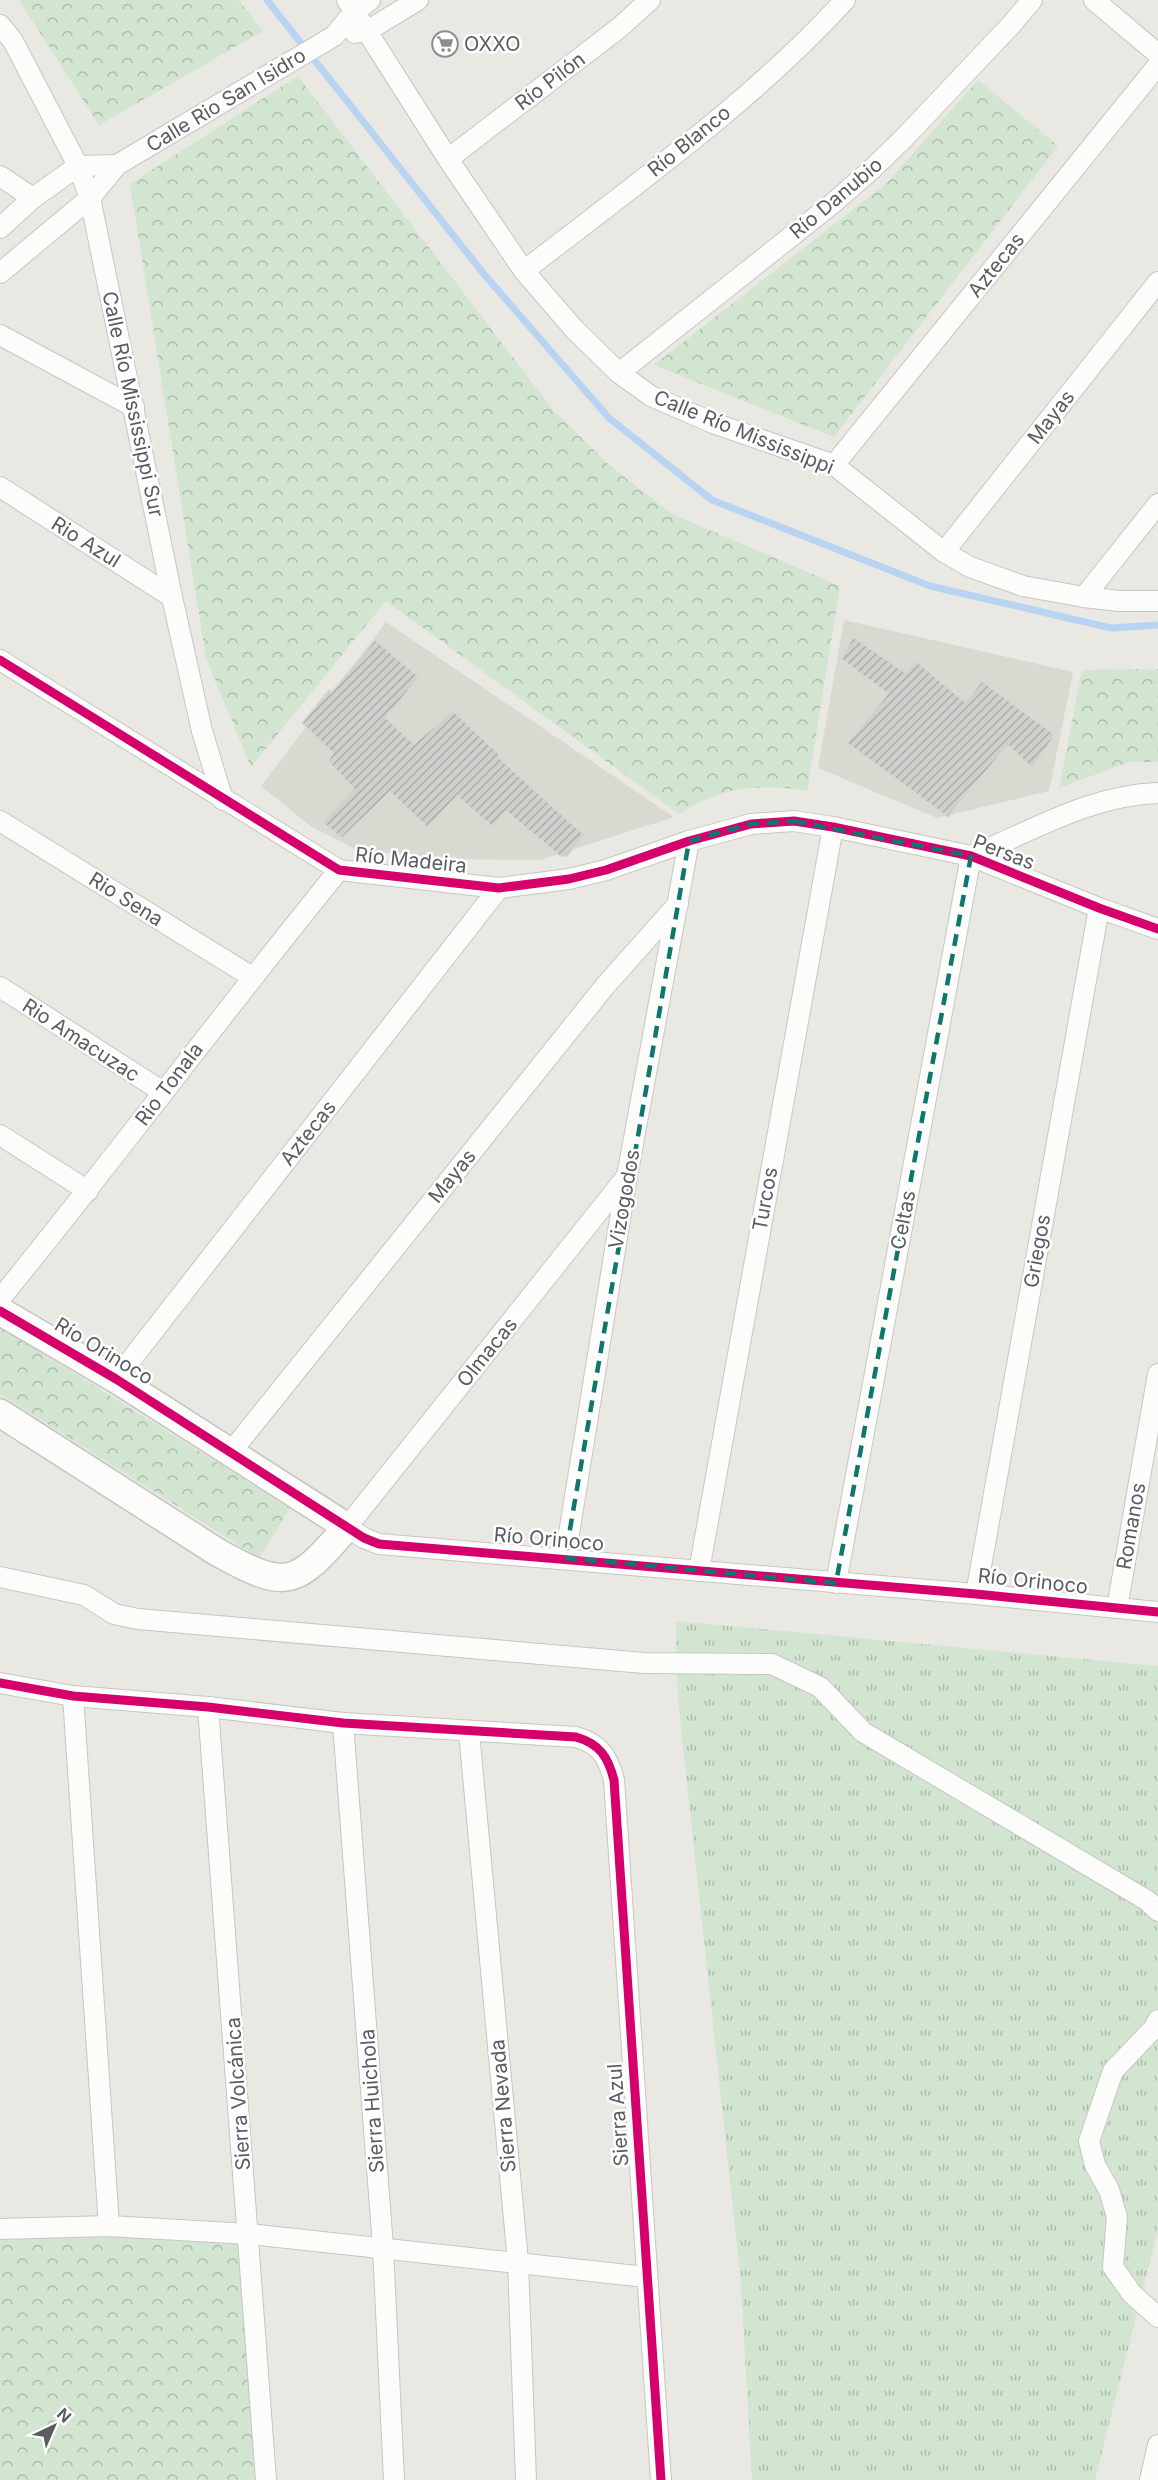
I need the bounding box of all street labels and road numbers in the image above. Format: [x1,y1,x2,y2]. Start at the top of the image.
street label: Calle Rio San Isidro [142,43,310,157]
street label: Río Pilón [510,47,590,115]
street label: Río Blanco [643,100,735,182]
street label: Río Danubio [785,152,887,244]
street label: Aztecas [963,228,1029,302]
street label: Calle Río Mississippi Sur [97,289,169,519]
street label: Calle Río Mississippi [650,385,838,479]
street label: Mayas [1022,385,1080,449]
street label: Rio Azul [47,511,125,573]
street label: Persas [970,829,1038,875]
street label: Río Madeira [354,842,468,878]
street label: Rio Sena [84,867,168,931]
street label: Rio Amacuzac [18,993,144,1087]
street label: Rio Tonala [130,1038,208,1130]
street label: Aztecas [275,1096,341,1170]
street label: Mayas [423,1144,481,1208]
street label: Vizogodos [603,1147,645,1251]
street label: Turcos [748,1165,782,1233]
street label: Celtas [886,1188,920,1252]
street label: Griegos [1019,1212,1055,1290]
street label: Río Orinoco [50,1312,158,1390]
street label: Olmacas [452,1312,522,1392]
street label: Romanos [1112,1481,1150,1571]
street label: Río Orinoco [493,1522,605,1556]
street label: Río Orinoco [977,1563,1089,1599]
street label: Sierra Volcánica [221,2017,255,2171]
street label: Sierra Huichola [355,2028,389,2174]
street label: Sierra Nevada [485,2038,521,2174]
street label: Sierra Azul [602,2063,634,2167]

